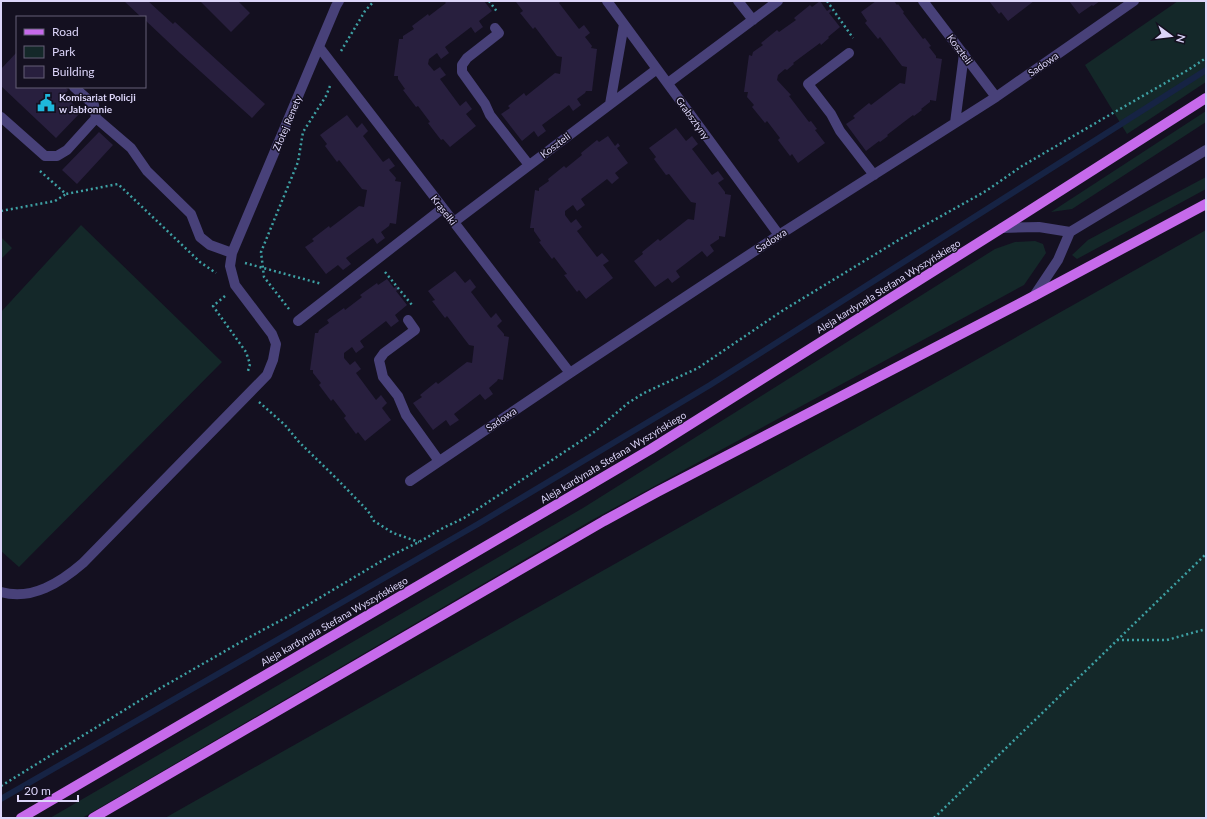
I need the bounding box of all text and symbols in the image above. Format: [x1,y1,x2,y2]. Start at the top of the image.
legend [16,16,146,88]
north arrow [1151,16,1191,56]
text: Road [52,24,79,39]
street label: Koszteli [945,32,975,66]
text: N [1174,33,1189,44]
text: Park [52,44,76,59]
street label: Sadowa [1026,49,1061,79]
text: Building [52,64,95,79]
place label: Komisariat Policji w Jabłonnie [59,91,136,115]
public building icon: Komisariat Policji w Jabłonnie [36,93,56,113]
street label: Złotej Renety [270,93,304,153]
street label: Grabsztyny [674,94,713,142]
street label: Koszteli [538,130,572,160]
street label: Krąselki [429,193,459,227]
street label: Sadowa [753,226,789,254]
street label: Aleja kardynała Stefana Wyszyńskiego [814,236,963,336]
street label: Sadowa [483,404,519,434]
street label: Aleja kardynała Stefana Wyszyńskiego [538,408,688,505]
street label: Aleja kardynała Stefana Wyszyńskiego [258,574,410,668]
scale bar [18,777,78,803]
text: 20 m [24,783,51,798]

